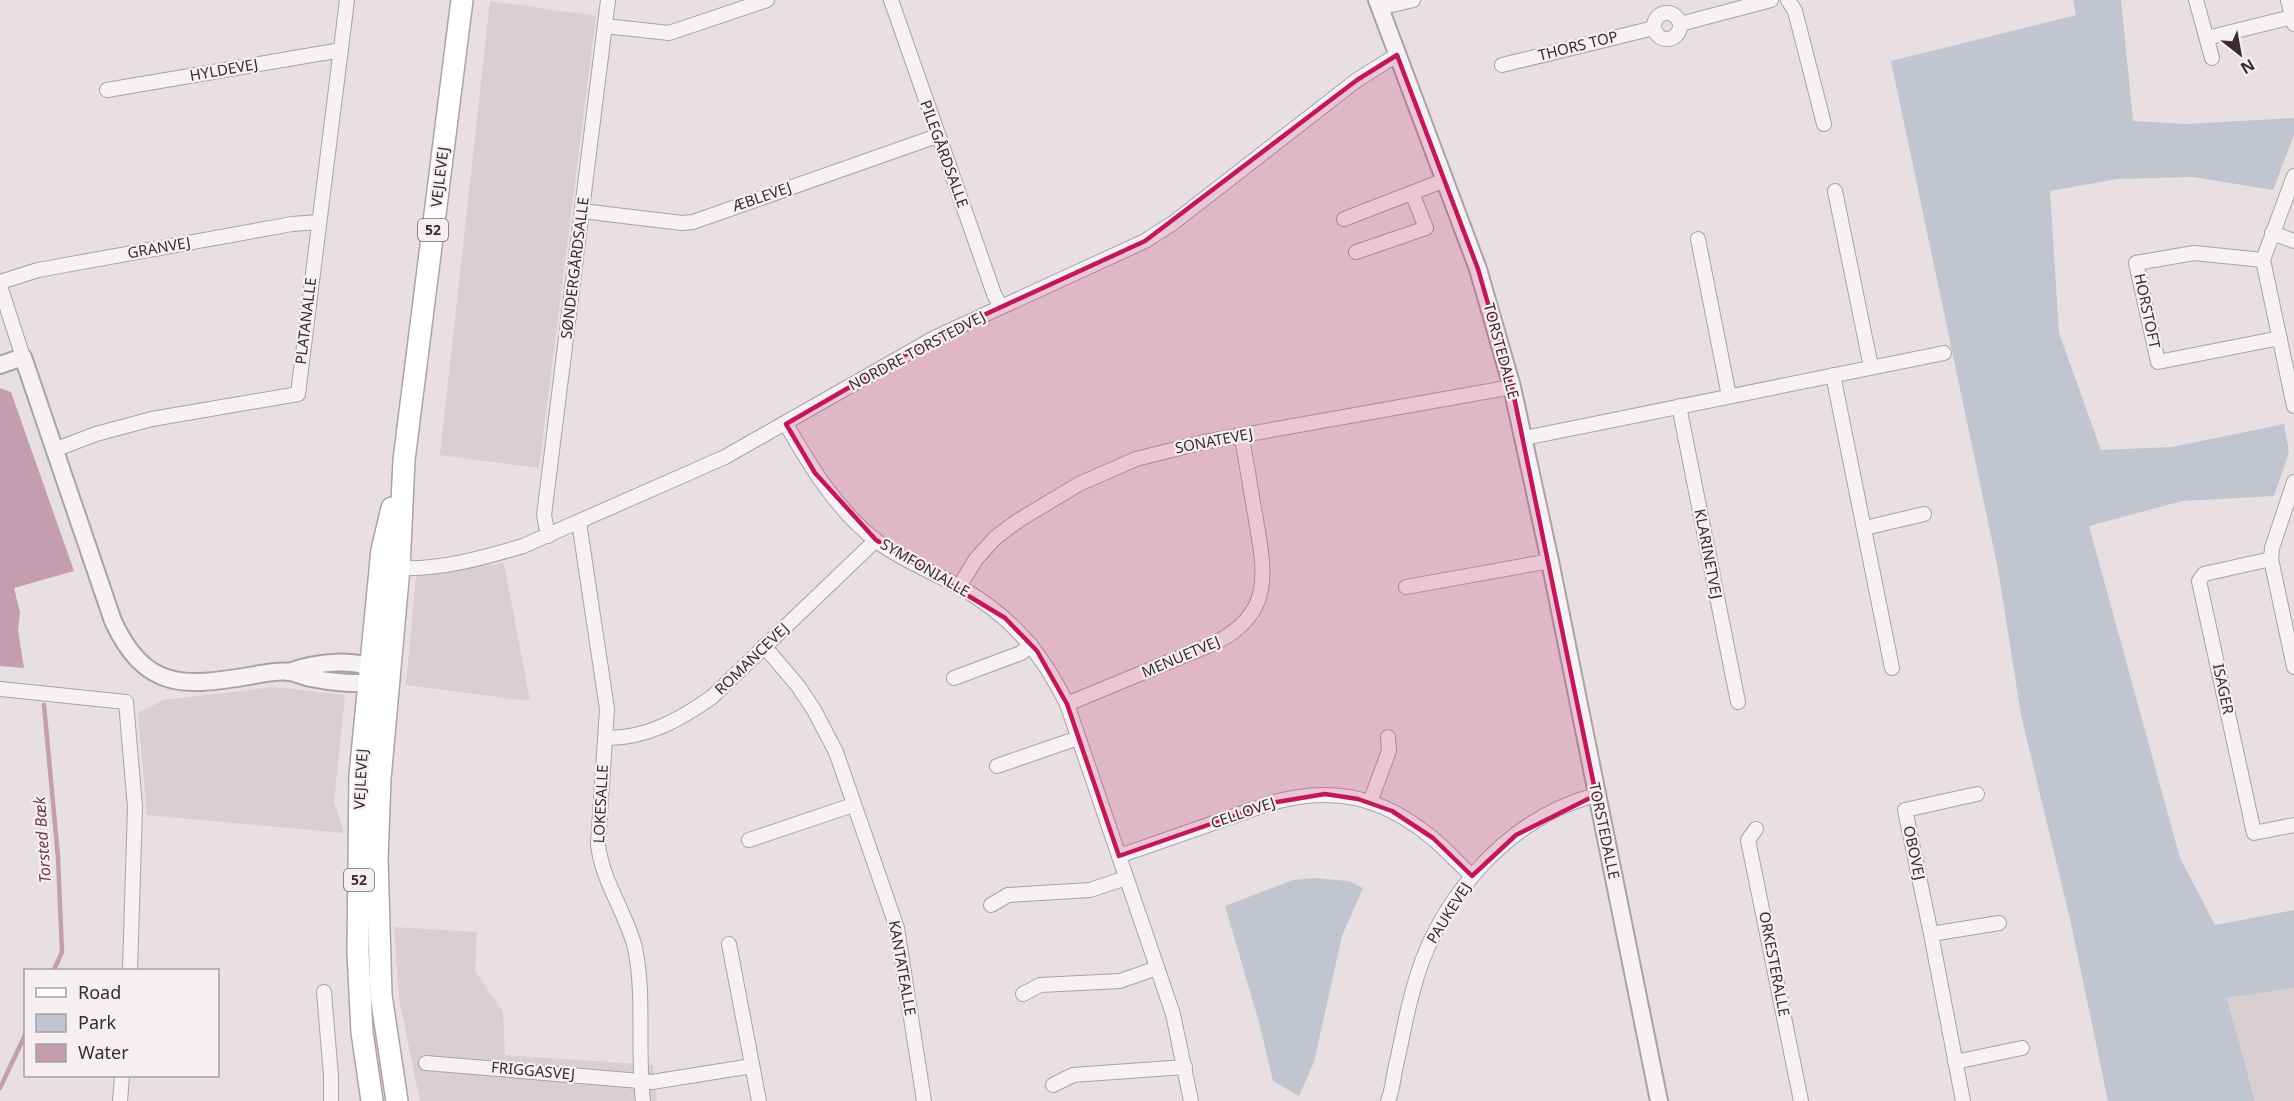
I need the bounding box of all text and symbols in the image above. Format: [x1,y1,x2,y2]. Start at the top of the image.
north arrow [2210,24,2270,84]
street label: THORS TOP [1536,25,1620,65]
street label: HYLDEVEJ [188,53,260,85]
text: N [2236,54,2259,80]
street label: PILEGÅRDSALLE [916,97,974,210]
street label: VEJLEVEJ [425,145,453,208]
street label: ÆBLEVEJ [728,177,794,216]
street label: SØNDERGÅRDSALLE [555,196,593,340]
road number: 52 [418,219,448,241]
street label: GRANVEJ [126,232,192,262]
street label: HORSTOFT [2130,271,2166,351]
street label: PLATANALLE [290,276,320,365]
street label: TORSTEDALLE [1480,301,1524,401]
street label: NORDRE TORSTEDVEJ [845,306,988,395]
street label: SONATEVEJ [1173,423,1254,457]
street label: KLARINETVEJ [1690,507,1728,601]
street label: SYMFONIALLE [877,533,974,601]
street label: ROMANCEVEJ [710,618,793,699]
street label: MENUETVEJ [1138,631,1223,682]
street label: ISAGER [2209,662,2239,717]
street label: VEJLEVEJ [348,748,372,810]
street label: LOKESALLE [588,764,612,844]
street label: TORSTEDALLE [1585,781,1625,881]
street label: CELLOVEJ [1208,792,1278,832]
water label: Torsted Bæk [28,795,56,884]
street label: OBOVEJ [1899,824,1931,882]
road number: 52 [344,869,374,891]
street label: PAUKEVEJ [1421,878,1475,947]
street label: ORKESTERALLE [1755,910,1795,1018]
street label: KANTATEALLE [885,919,921,1017]
legend [24,969,219,1077]
text: Road [78,980,121,1004]
text: Park [78,1010,116,1034]
text: Water [78,1040,129,1064]
street label: FRIGGASVEJ [490,1056,576,1084]

